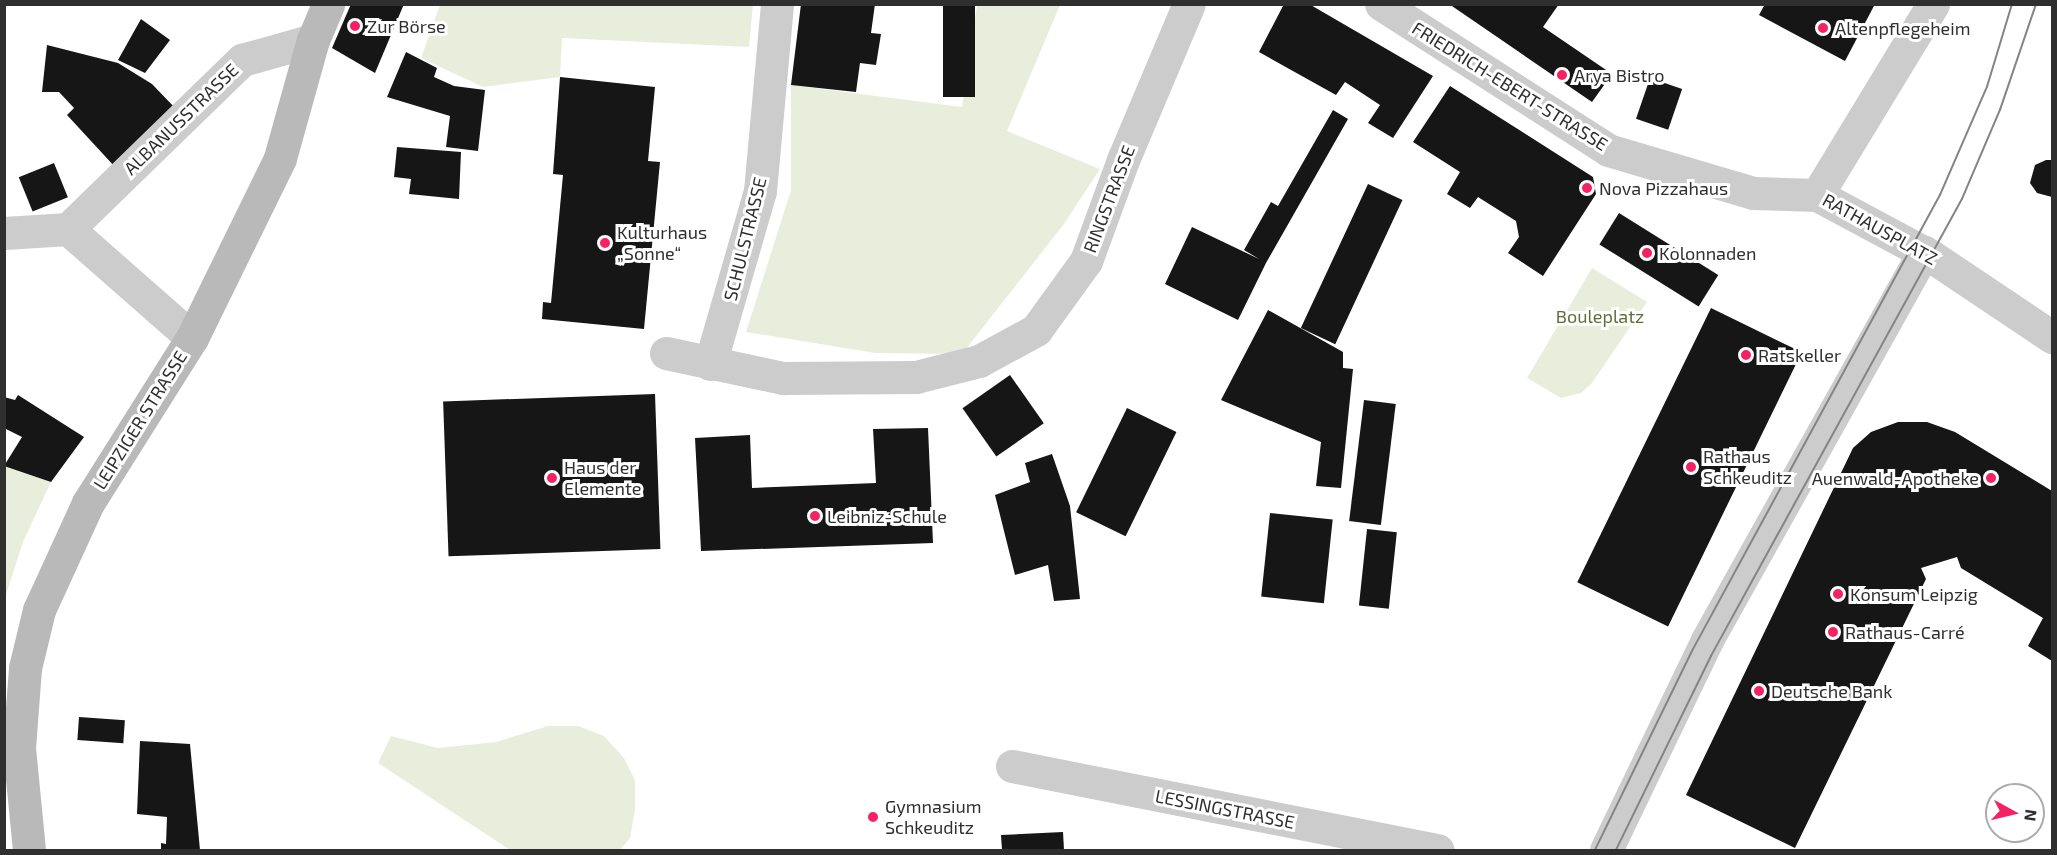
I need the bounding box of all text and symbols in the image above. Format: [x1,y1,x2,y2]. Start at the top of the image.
place label: Zur Börse [367,15,446,37]
street label: FRIEDRICH-EBERT-STRASSE [1408,17,1612,155]
place label: Altenpflegeheim [1835,17,1971,39]
marker: Zur Börse [348,19,362,33]
marker: Altenpflegeheim [1816,21,1830,35]
street label: ALBANUSSTRASSE [119,59,243,179]
place label: Arya Bistro [1574,64,1665,86]
marker: Arya Bistro [1555,68,1569,82]
street label: RINGSTRASSE [1079,142,1139,256]
street label: SCHULSTRASSE [719,175,771,303]
place label: Nova Pizzahaus [1599,177,1728,199]
marker: Nova Pizzahaus [1580,181,1594,195]
street label: RATHAUSPLATZ [1819,189,1941,269]
place label: Kulturhaus „Sonne“ [617,222,707,264]
marker: Kulturhaus „Sonne“ [598,236,612,250]
place label: Kolonnaden [1659,242,1756,264]
marker: Kolonnaden [1640,246,1654,260]
park label: Bouleplatz [1556,305,1644,327]
place label: Ratskeller [1758,344,1841,366]
street label: LEIPZIGER STRASSE [89,347,191,493]
marker: Ratskeller [1739,348,1753,362]
place label: Rathaus Schkeuditz [1703,446,1792,488]
place label: Haus der Elemente [564,457,642,500]
marker: Rathaus Schkeuditz [1684,460,1698,474]
place label: Auenwald-Apotheke [1812,467,1979,489]
marker: Haus der Elemente [545,471,559,485]
marker: Auenwald-Apotheke [1984,471,1998,485]
place label: Leibniz-Schule [827,505,947,527]
marker: Leibniz-Schule [808,509,822,523]
place label: Konsum Leipzig [1850,583,1978,605]
marker: Konsum Leipzig [1831,587,1845,601]
place label: Rathaus-Carré [1845,621,1965,643]
marker: Rathaus-Carré [1826,625,1840,639]
place label: Deutsche Bank [1771,680,1892,702]
marker: Deutsche Bank [1752,684,1766,698]
north arrow [1985,783,2045,843]
street label: LESSINGSTRASSE [1154,785,1296,833]
place label: Gymnasium Schkeuditz [885,796,982,838]
text: N [2021,808,2042,822]
marker: Gymnasium Schkeuditz [866,810,880,824]

